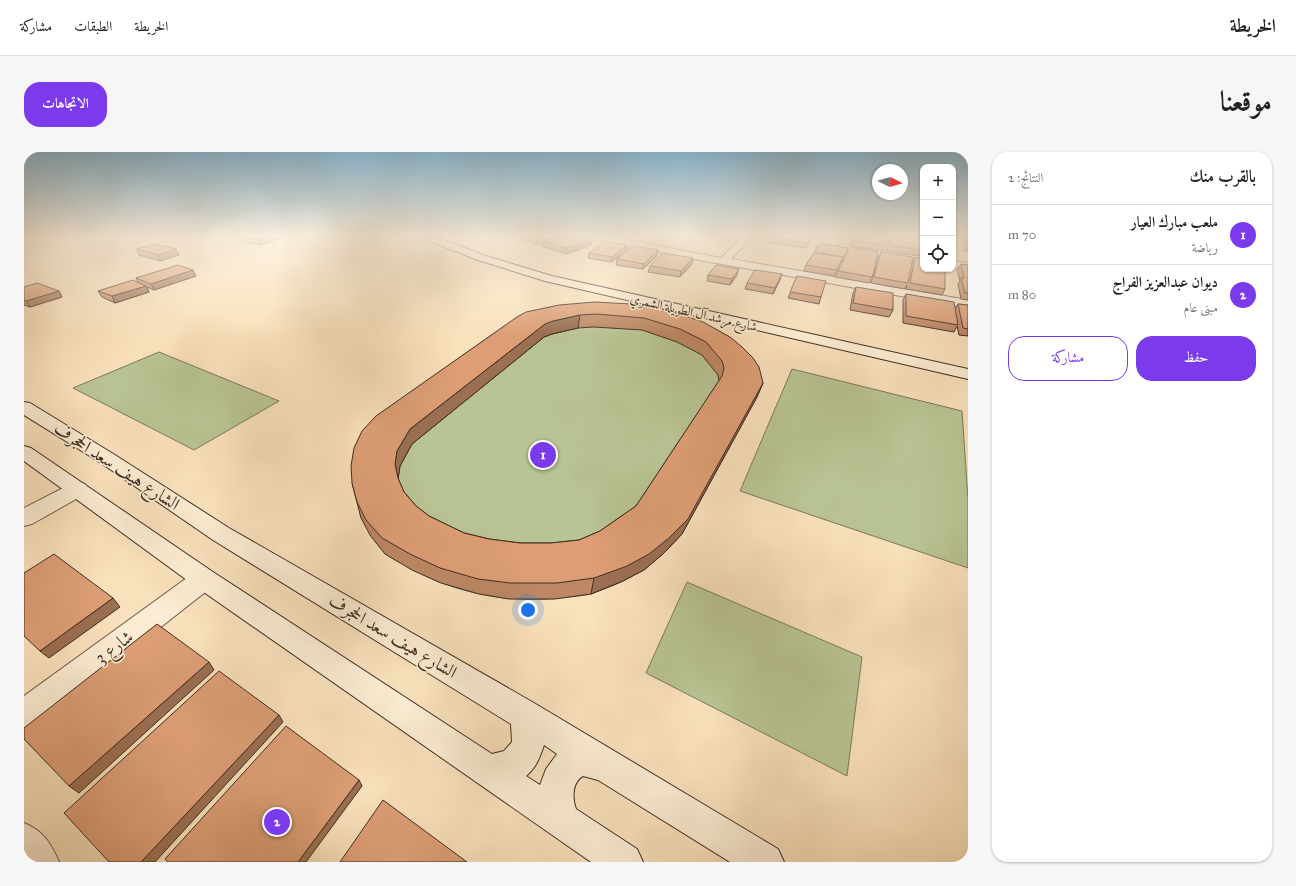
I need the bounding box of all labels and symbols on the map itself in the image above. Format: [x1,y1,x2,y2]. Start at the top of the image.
north arrow [872,164,908,200]
street label: شارع مرشد آل الطويلة الشمري [628,291,759,338]
street label: الشارع هيف سعد الحجرف [48,417,184,518]
pin: 1 [530,440,556,470]
street label: الشارع هيف سعد الحجرف [323,589,461,686]
your location [518,600,538,620]
street label: شارع 3 [90,625,140,672]
pin: 2 [264,807,290,837]

